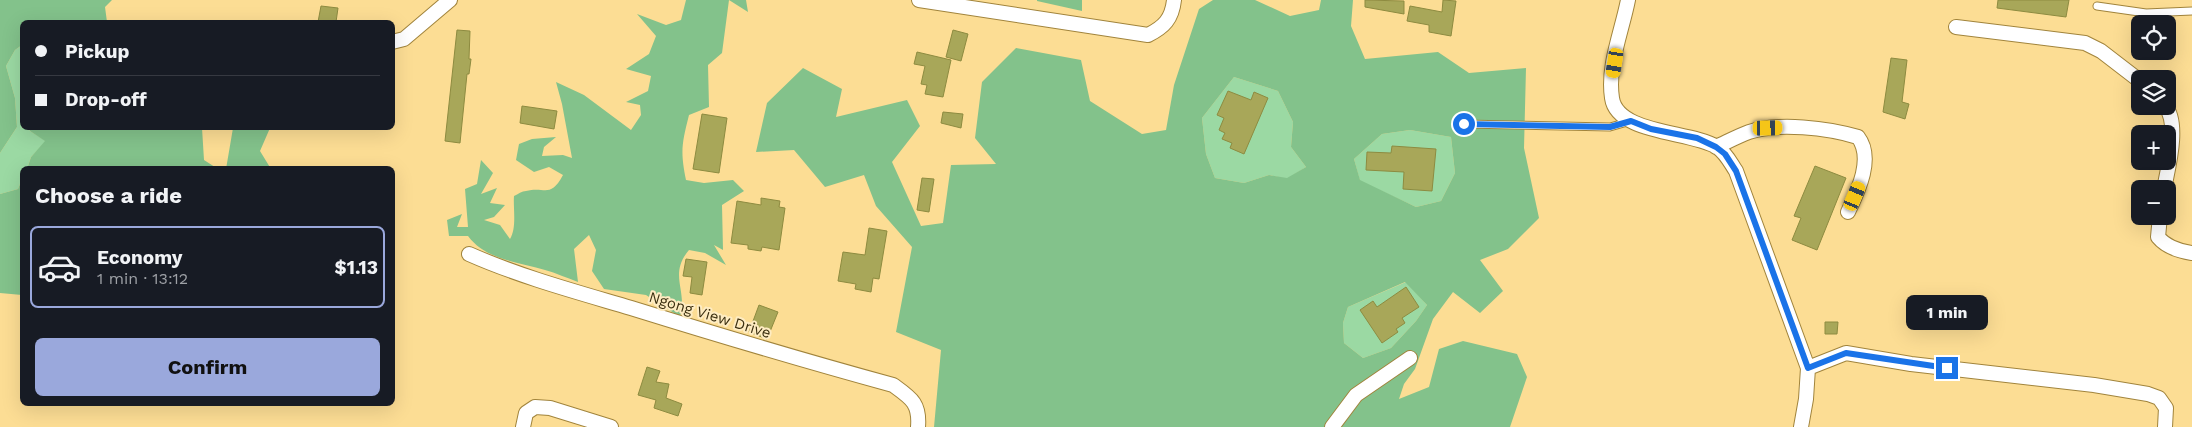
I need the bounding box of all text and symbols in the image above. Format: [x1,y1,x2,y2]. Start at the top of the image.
map controls [2131,15,2176,225]
button: locate [2131,15,2176,60]
text: Pickup [65,40,129,63]
car [1605,47,1624,79]
button: layers [2131,70,2176,115]
text: Drop-off [65,88,147,111]
route start [1453,113,1475,135]
car [1752,120,1783,136]
button: + [2131,125,2176,170]
car [1842,179,1867,213]
button: − [2131,180,2176,225]
text: Choose a ride [35,183,182,208]
icon: car [37,245,82,290]
text: Economy [97,246,182,269]
text: $1.13 [335,256,378,279]
text: 1 min · 13:12 [97,269,188,288]
street label: Ngong View Drive [647,288,773,342]
callout: 1 min [1906,296,1988,330]
text: 1 min [1926,303,1968,322]
button: Confirm [35,338,380,396]
route end [1936,357,1958,379]

